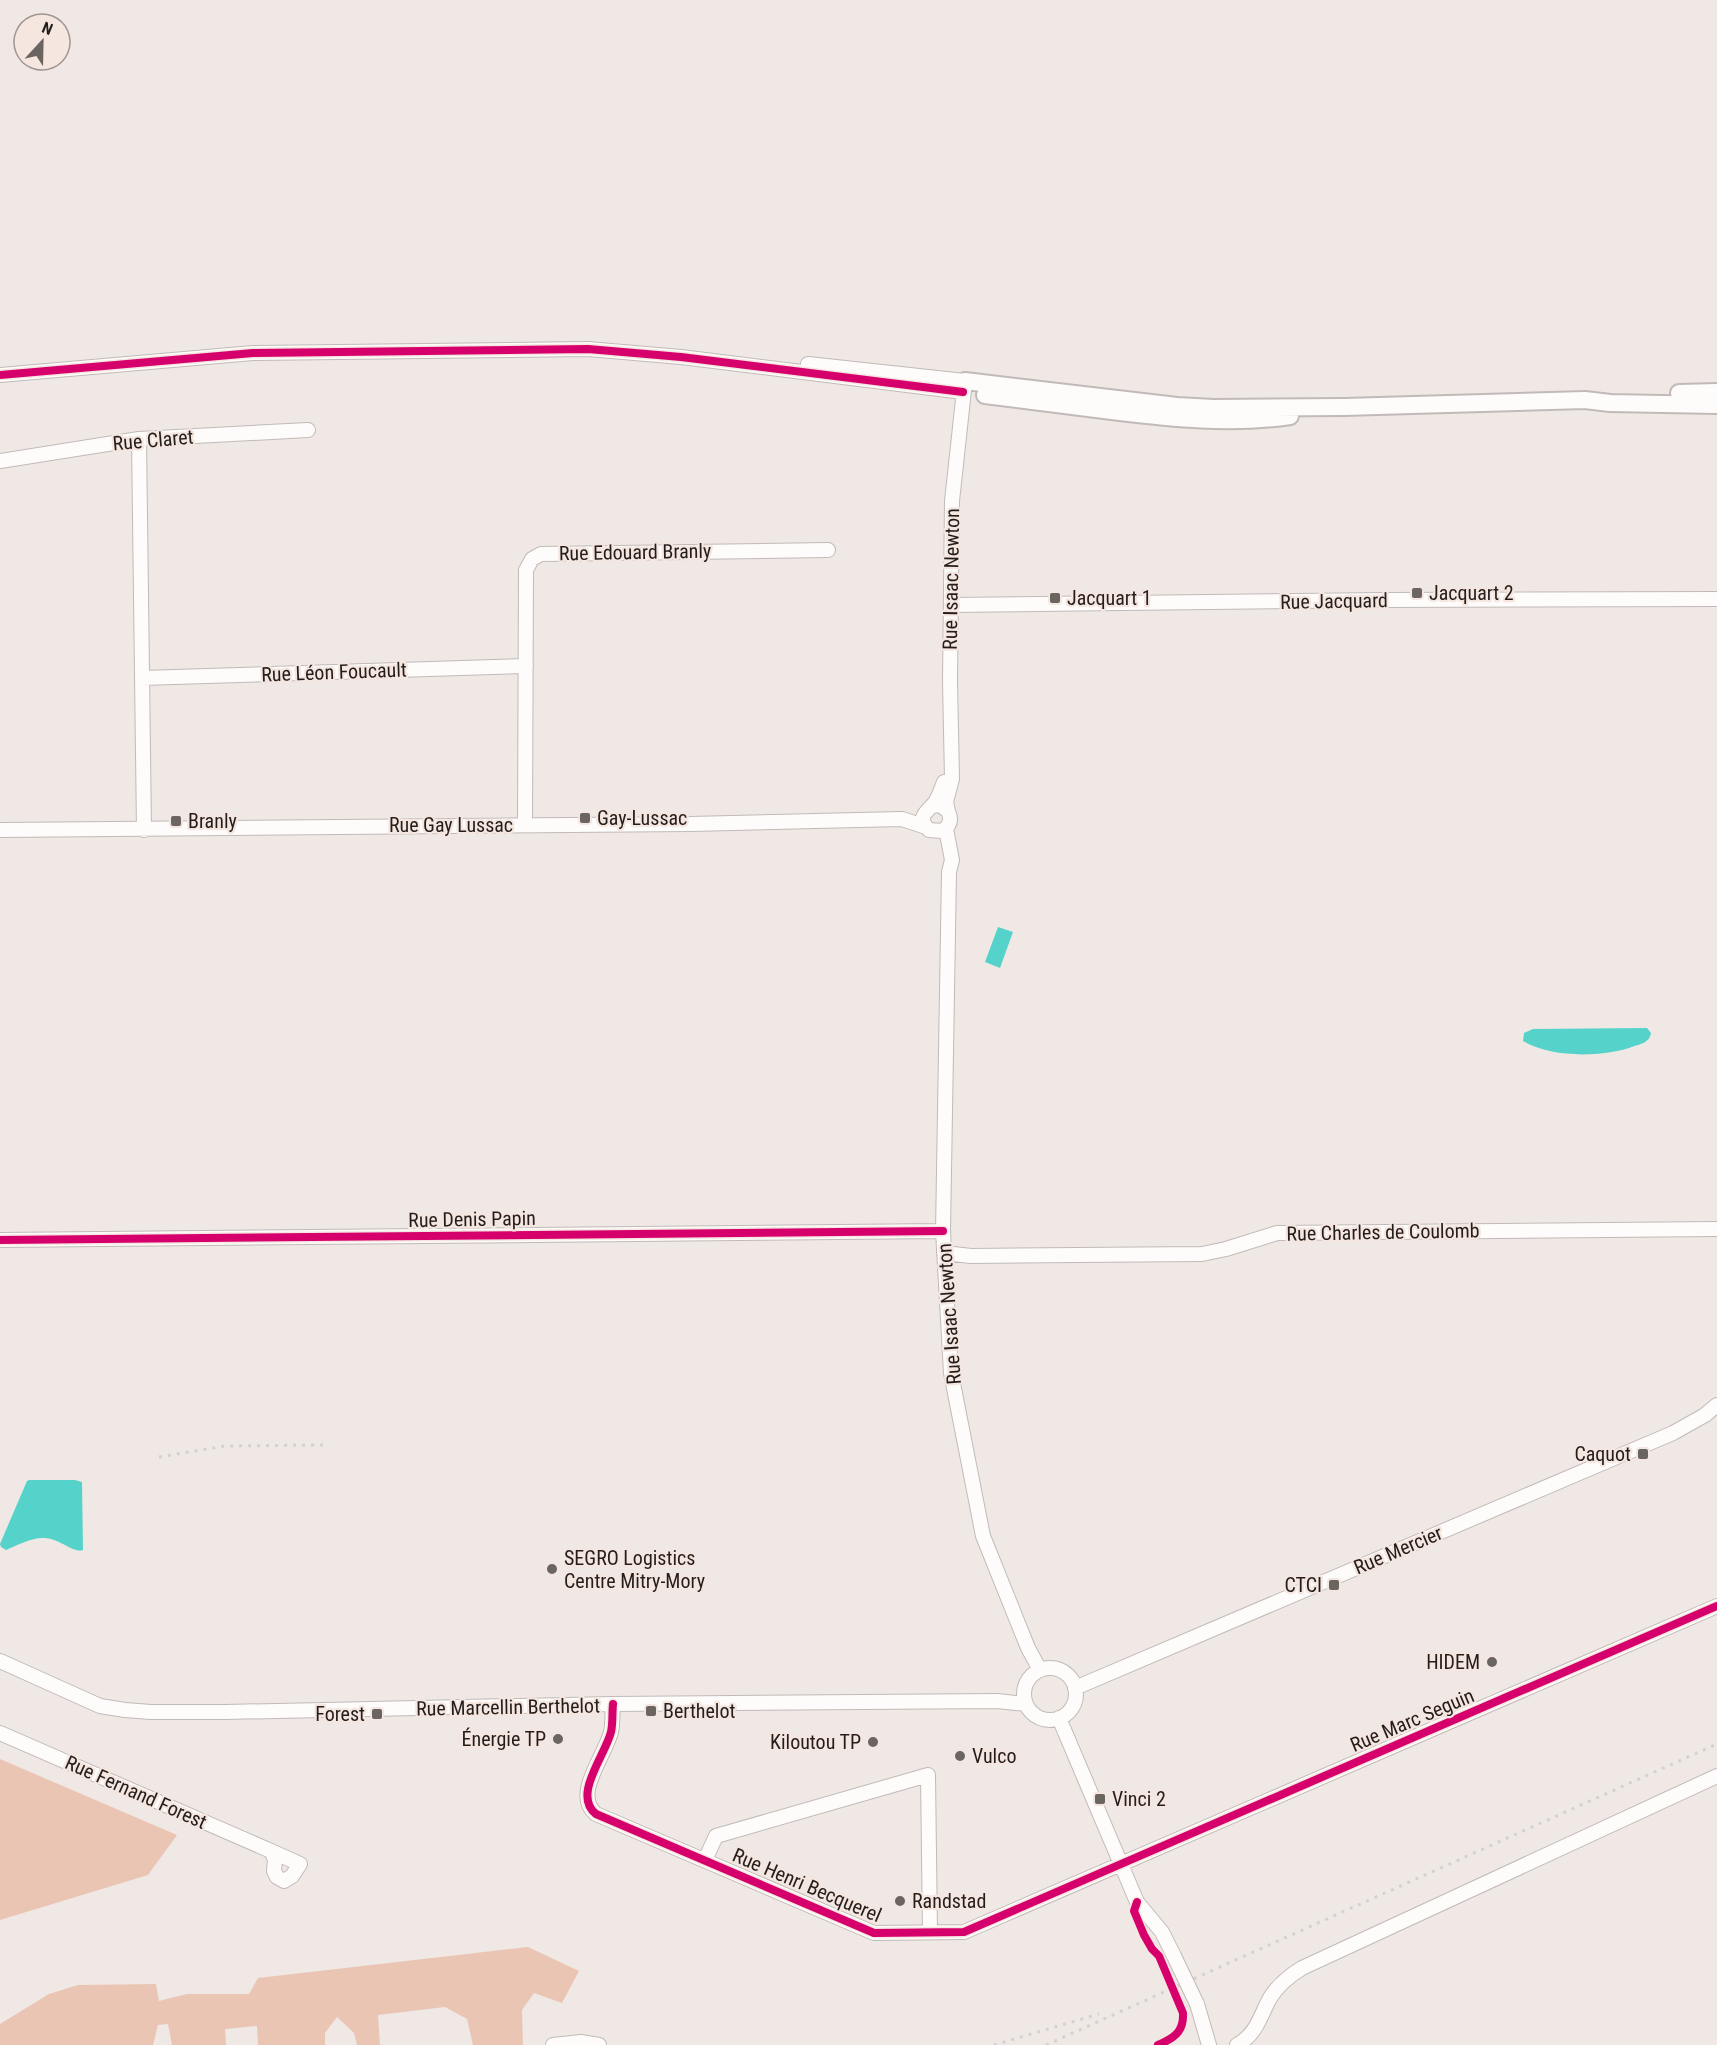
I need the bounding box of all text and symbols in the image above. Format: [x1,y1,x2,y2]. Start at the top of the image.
north arrow [12,12,72,72]
text: N [39,18,56,39]
street label: Rue Claret [112,425,194,455]
street label: Rue Isaac Newton [938,508,964,650]
street label: Rue Edouard Branly [559,539,711,565]
place label: Jacquart 2 [1429,581,1514,605]
place label: Jacquart 1 [1067,586,1152,610]
marker: Jacquart 2 [1410,586,1424,600]
street label: Rue Jacquard [1280,588,1388,614]
marker: Jacquart 1 [1048,591,1062,605]
street label: Rue Léon Foucault [261,657,407,687]
place label: Gay-Lussac [597,806,687,830]
place label: Branly [188,809,237,833]
marker: Gay-Lussac [578,811,592,825]
street label: Rue Gay Lussac [389,813,513,837]
marker: Branly [169,814,183,828]
street label: Rue Denis Papin [408,1206,536,1232]
street label: Rue Charles de Coulomb [1286,1218,1480,1246]
street label: Rue Isaac Newton [932,1243,966,1385]
place label: Caquot [1574,1442,1631,1466]
marker: Caquot [1636,1447,1650,1461]
street label: Rue Mercier [1350,1521,1446,1579]
place label: SEGRO Logistics Centre Mitry-Mory [564,1546,705,1593]
marker: SEGRO Logistics Centre Mitry-Mory [545,1562,559,1576]
place label: CTCI [1284,1573,1322,1597]
marker: CTCI [1327,1578,1341,1592]
place label: HIDEM [1426,1650,1480,1674]
marker: HIDEM [1485,1655,1499,1669]
street label: Rue Marc Seguin [1346,1683,1478,1757]
street label: Rue Marcellin Berthelot [416,1693,600,1721]
place label: Berthelot [663,1699,735,1723]
place label: Forest [315,1702,365,1726]
marker: Berthelot [644,1704,658,1718]
marker: Forest [370,1707,384,1721]
place label: Énergie TP [462,1727,546,1751]
place label: Kiloutou TP [770,1730,861,1754]
marker: Énergie TP [551,1732,565,1746]
marker: Kiloutou TP [866,1735,880,1749]
place label: Vulco [972,1744,1016,1768]
marker: Vulco [953,1749,967,1763]
street label: Rue Fernand Forest [62,1750,211,1834]
place label: Vinci 2 [1112,1787,1166,1811]
marker: Vinci 2 [1093,1792,1107,1806]
street label: Rue Henri Becquerel [729,1843,885,1927]
place label: Randstad [912,1889,986,1913]
marker: Randstad [893,1894,907,1908]

